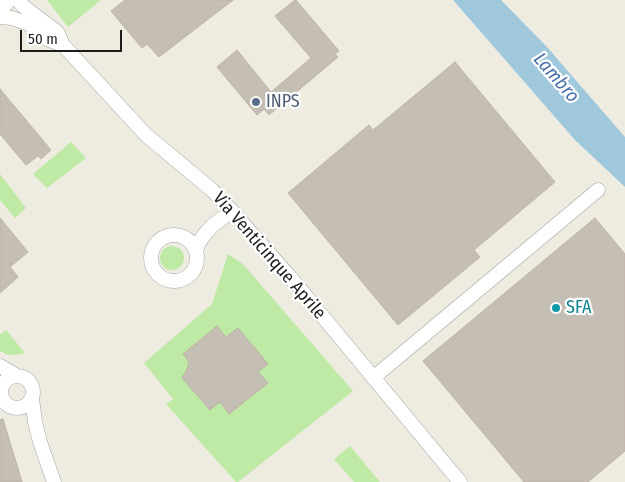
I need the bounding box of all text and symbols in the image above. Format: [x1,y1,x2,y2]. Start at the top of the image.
scale bar [22,20,125,52]
text: 50 m [28,30,58,48]
water label: Lambro [528,49,584,107]
place label: INPS [266,91,300,113]
marker: INPS [250,96,262,108]
street label: Via Venticinque Aprile [208,188,330,324]
place label: SFA [566,297,591,319]
marker: SFA [550,302,562,314]

